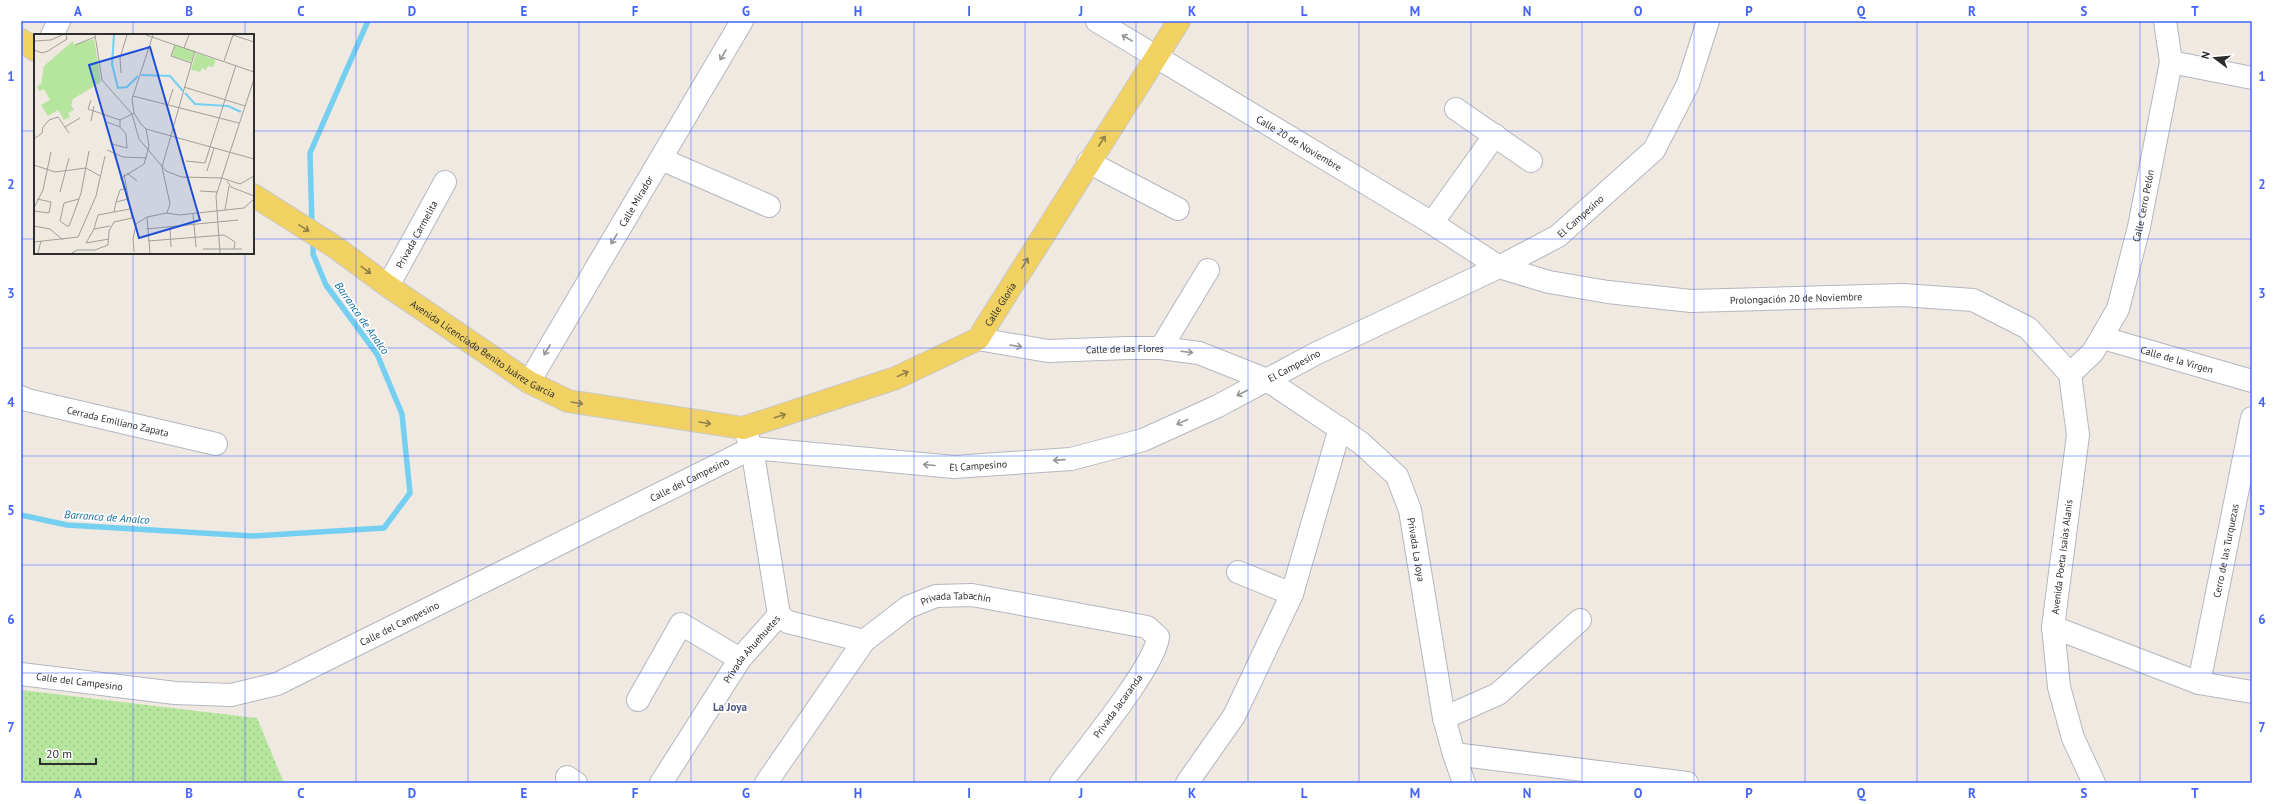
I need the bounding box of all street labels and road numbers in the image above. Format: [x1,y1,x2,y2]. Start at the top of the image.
street label: Calle 20 de Noviembre [1254,112,1344,174]
street label: Calle Cerro Pelón [2129,168,2157,243]
street label: Calle Mirador [616,173,656,229]
street label: El Campesino [1554,192,1606,240]
street label: Privada Carmelita [393,198,440,270]
street label: Calle Gloria [981,280,1019,329]
street label: Prolongación 20 de Noviembre [1730,290,1862,306]
street label: Avenida Licenciado Benito Juárez García [408,297,558,400]
street label: Calle de las Flores [1086,341,1165,356]
street label: Calle de la Virgen [2139,343,2215,376]
street label: El Campesino [1265,346,1322,385]
street label: Cerrada Emiliano Zapata [66,403,170,439]
street label: Calle del Campesino [647,454,731,504]
street label: El Campesino [949,457,1007,474]
street label: Avenida Poeta Isaías Alanís [2049,499,2075,615]
street label: Cerro de las Turquezas [2210,502,2241,599]
street label: Privada La Joya [1405,517,1428,582]
street label: Privada Tabachín [918,588,992,608]
street label: Calle del Campesino [357,598,441,648]
street label: Privada Ahuehuetes [720,612,783,685]
street label: Calle del Campesino [36,669,124,693]
street label: Privada Jacaranda [1091,672,1146,740]

